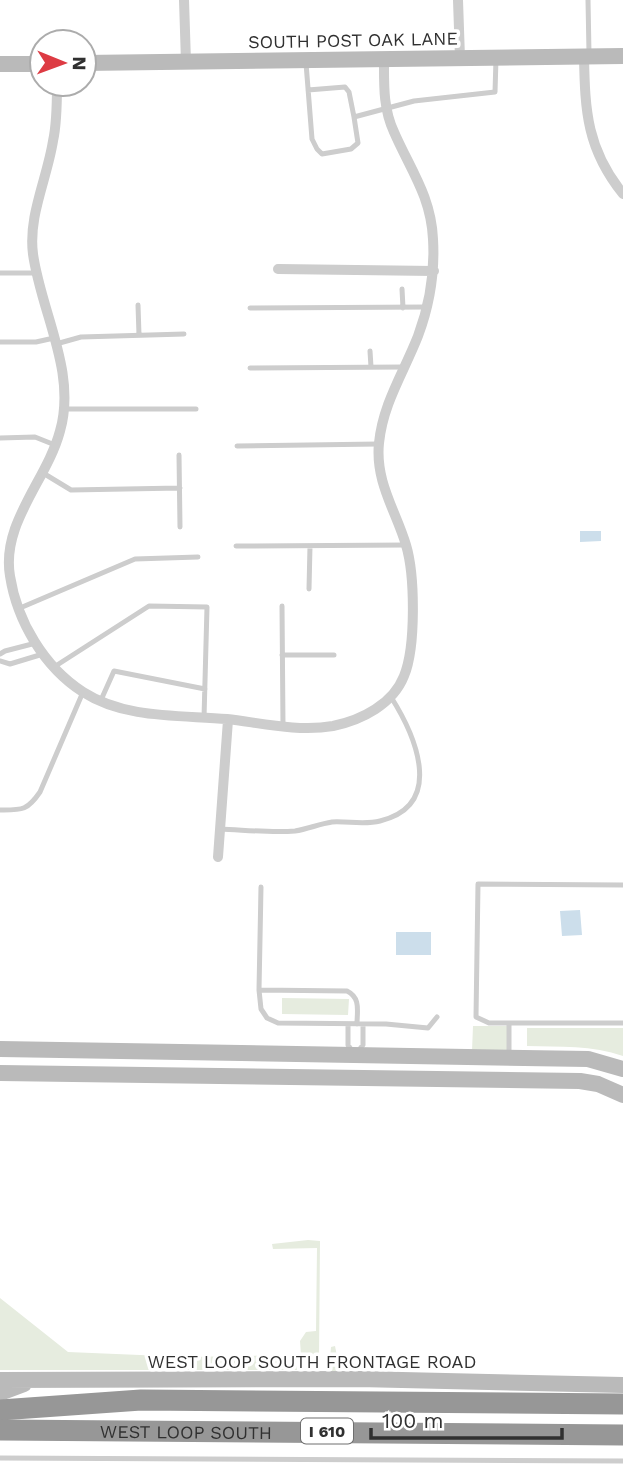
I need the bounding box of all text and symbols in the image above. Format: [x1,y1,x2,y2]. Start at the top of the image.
north arrow [28,28,98,98]
street label: SOUTH POST OAK LANE [248,28,458,52]
text: N [68,56,91,71]
street label: WEST LOOP SOUTH FRONTAGE ROAD [148,1351,476,1372]
scale bar [371,1396,562,1440]
text: 100 m [382,1408,444,1433]
road number: I 610 [301,1418,353,1443]
street label: WEST LOOP SOUTH [100,1420,272,1443]

